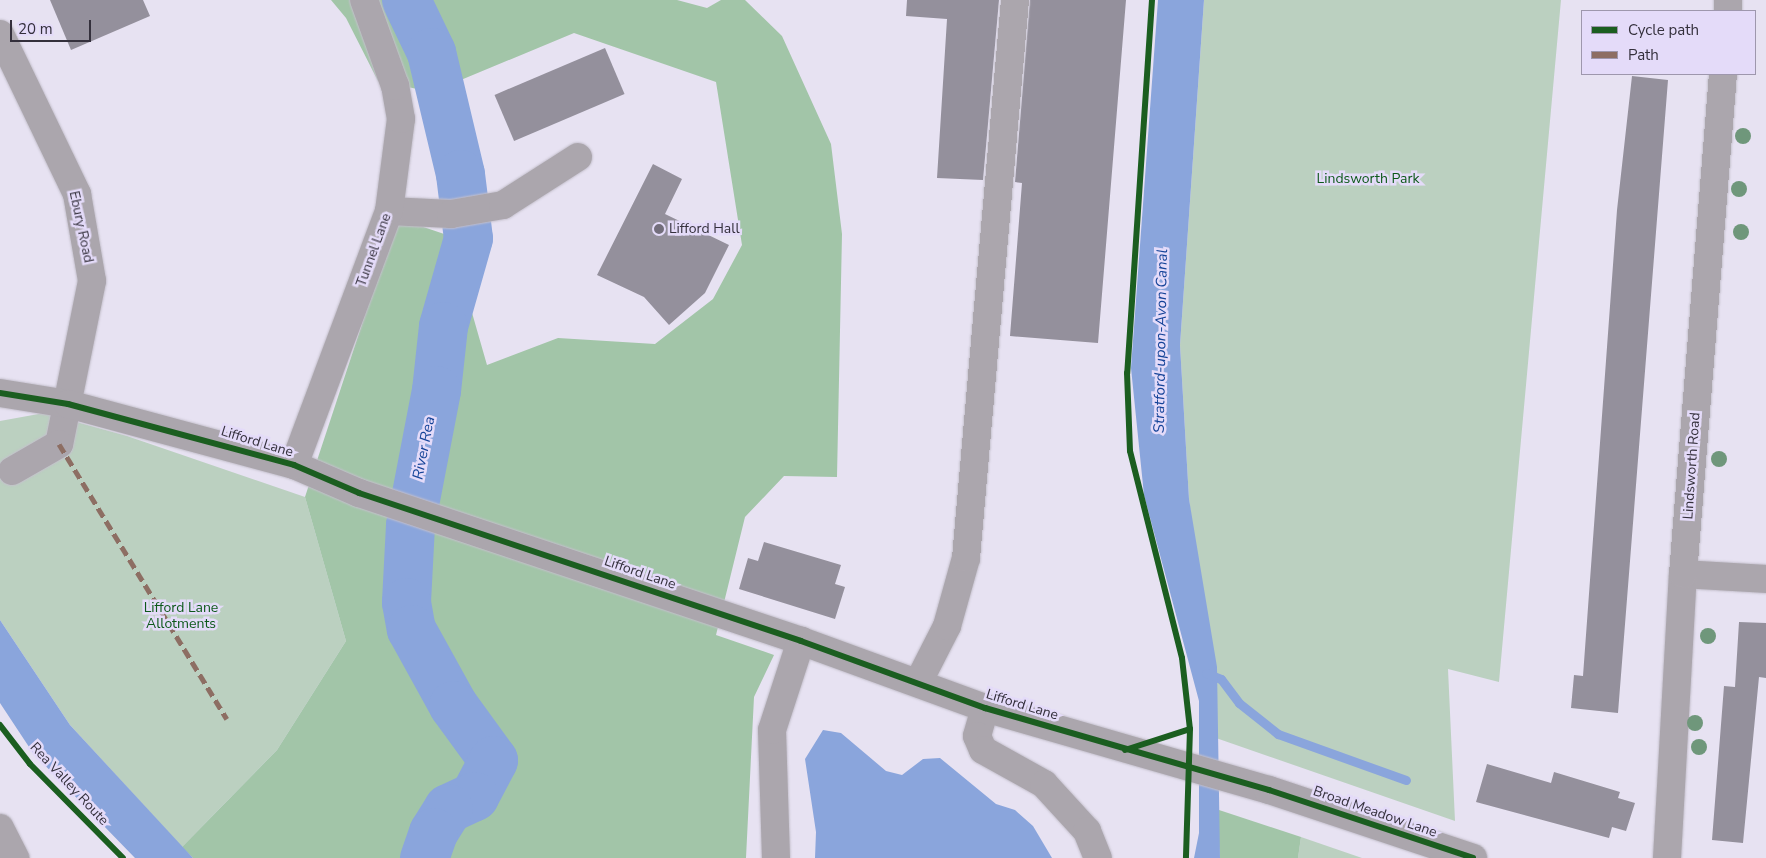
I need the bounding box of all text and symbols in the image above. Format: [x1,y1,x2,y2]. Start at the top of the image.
scale bar [12,10,94,42]
legend [1581,10,1756,75]
text: 20 m [18,19,53,39]
text: Cycle path [1628,20,1699,40]
text: Path [1628,45,1659,65]
park label: Lindsworth Park [1317,171,1419,187]
street label: Ebury Road [65,190,97,264]
street label: Tunnel Lane [353,211,395,289]
place label: Lifford Hall [669,221,740,237]
marker: Lifford Hall [653,223,665,235]
water label: Stratford-upon-Avon Canal [1150,249,1172,433]
street label: Lindsworth Road [1680,412,1704,520]
water label: River Rea [409,415,439,481]
street label: Lifford Lane [219,423,295,461]
street label: Lifford Lane [602,553,678,593]
park label: Lifford Lane Allotments [144,600,218,632]
street label: Lifford Lane [984,686,1060,724]
street label: Rea Valley Route [26,739,112,829]
street label: Broad Meadow Lane [1311,783,1439,841]

